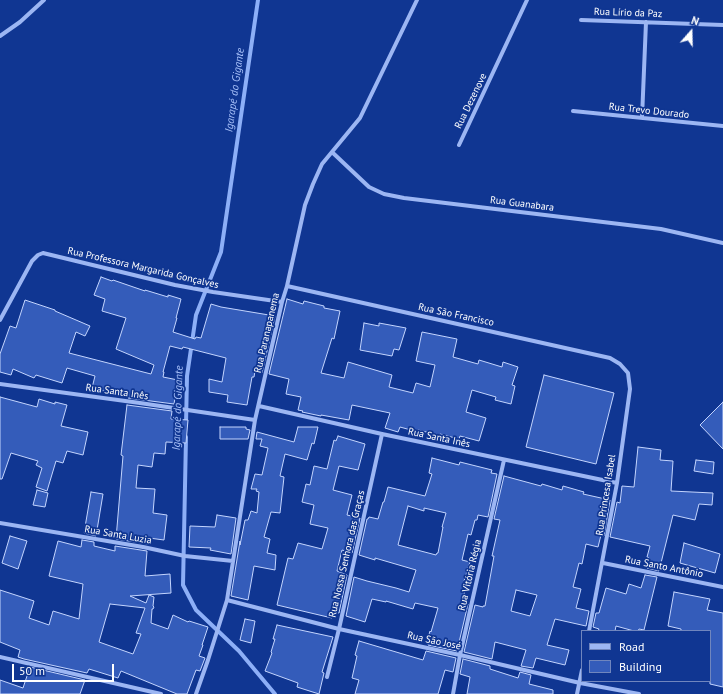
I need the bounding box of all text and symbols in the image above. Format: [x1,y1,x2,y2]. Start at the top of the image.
street label: Rua Lírio da Paz [594,6,662,20]
north arrow [671,12,711,52]
text: N [689,13,701,29]
water label: Igarapé do Gigante [223,47,247,133]
street label: Rua Dezenove [452,71,490,131]
street label: Rua Trevo Dourado [608,101,690,121]
street label: Rua Guanabara [489,194,555,214]
street label: Rua Professora Margarida Gonçalves [66,245,220,291]
street label: Rua Paranapanema [252,292,282,374]
street label: Rua São Francisco [417,301,495,329]
water label: Igarapé do Gigante [170,365,186,451]
street label: Rua Santa Inês [85,382,149,402]
street label: Rua Santa Inês [407,426,471,450]
street label: Rua Princesa Isabel [594,453,618,537]
street label: Rua Nossa Senhora das Graças [327,489,367,619]
street label: Rua Santa Luzia [83,523,153,547]
street label: Rua Vitória Régia [456,538,484,612]
street label: Rua Santo Antônio [624,554,704,580]
street label: Rua São José [406,629,462,653]
legend [581,630,711,682]
text: Road [619,639,644,654]
scale bar [14,656,116,682]
text: Building [619,659,662,674]
text: 50 m [19,663,45,678]

